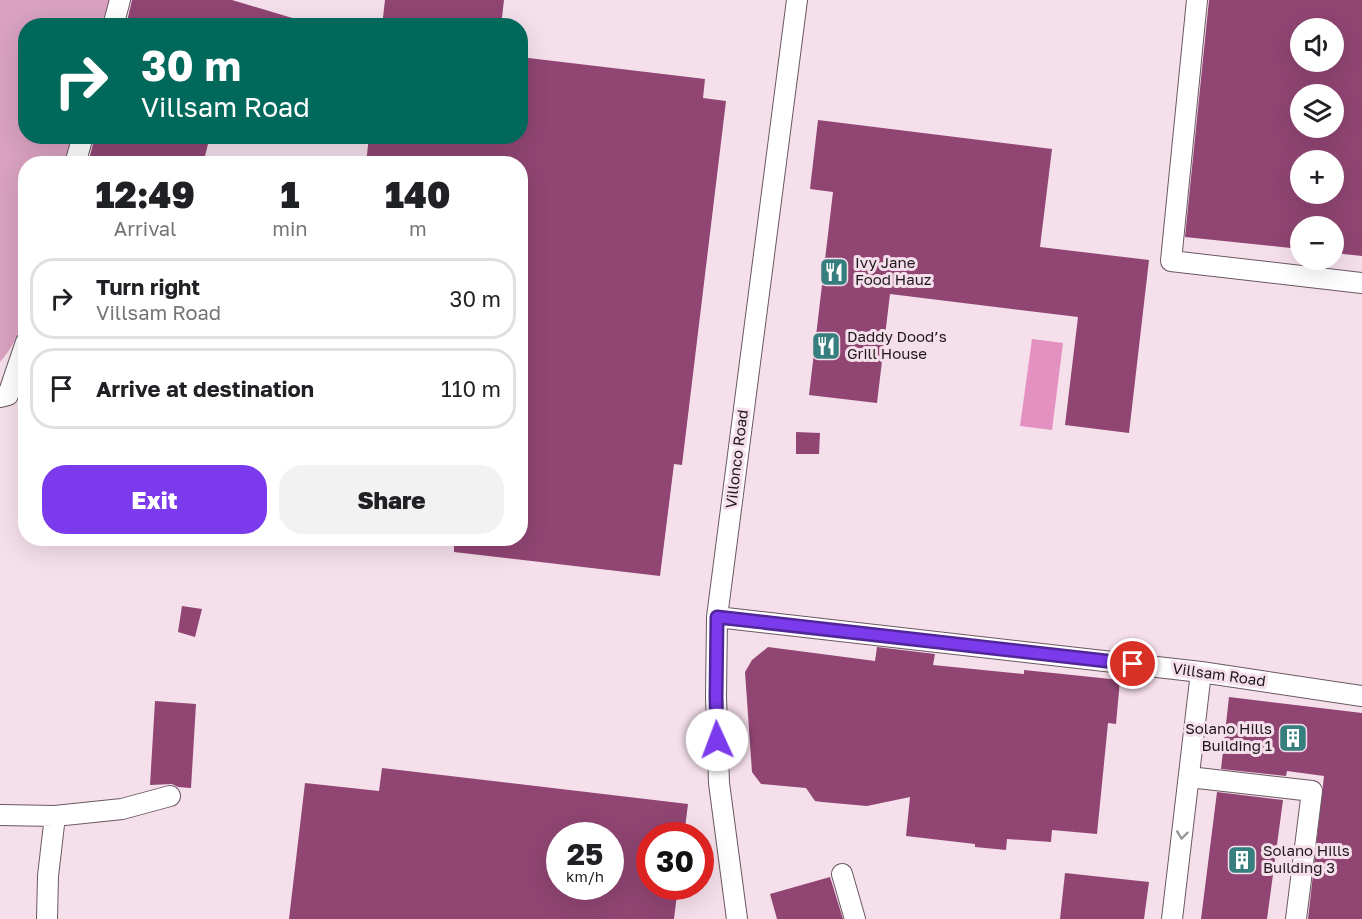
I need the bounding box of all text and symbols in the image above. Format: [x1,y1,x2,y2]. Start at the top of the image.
map controls [1290,18,1344,270]
button: sound [1290,18,1344,72]
text: 30 m [141,40,241,90]
icon: right [42,42,120,120]
button: layers [1290,84,1344,138]
text: Villsam Road [141,91,310,123]
button: + [1290,150,1344,204]
text: 12:49 [95,173,195,216]
text: 1 [280,173,299,216]
text: 140 [385,173,451,216]
text: Arrival [114,216,176,240]
text: min [272,216,308,240]
text: m [409,216,427,240]
button: − [1290,216,1344,270]
place label: Ivy Jane Food Hauz [855,253,932,288]
restaurant icon: Ivy Jane Food Hauz [818,256,850,288]
text: Turn right [96,273,200,300]
icon: right [45,282,78,315]
text: 30 m [450,285,501,312]
text: Villsam Road [96,300,221,324]
place label: Daddy Dood’s Grill House [847,327,947,362]
restaurant icon: Daddy Dood’s Grill House [810,330,842,362]
icon: arrive [45,372,78,405]
text: Arrive at destination [96,375,314,402]
text: 110 m [441,375,501,402]
street label: Villonco Road [721,408,751,509]
button: Exit [42,465,267,534]
button: Share [279,465,504,534]
pin [1107,638,1158,689]
icon: arrive [1116,647,1149,680]
street label: Villsam Road [1171,659,1267,689]
position arrow [685,708,749,772]
place label: Solano Hills Building 1 [1185,719,1272,754]
building icon: Solano Hills Building 1 [1277,722,1309,754]
speed limit sign: 30 [636,822,714,900]
one-way arrow [1176,831,1188,840]
text: 25 [567,836,603,872]
place label: Solano Hills Building 3 [1263,841,1350,876]
building icon: Solano Hills Building 3 [1226,844,1258,876]
text: km/h [566,867,604,885]

